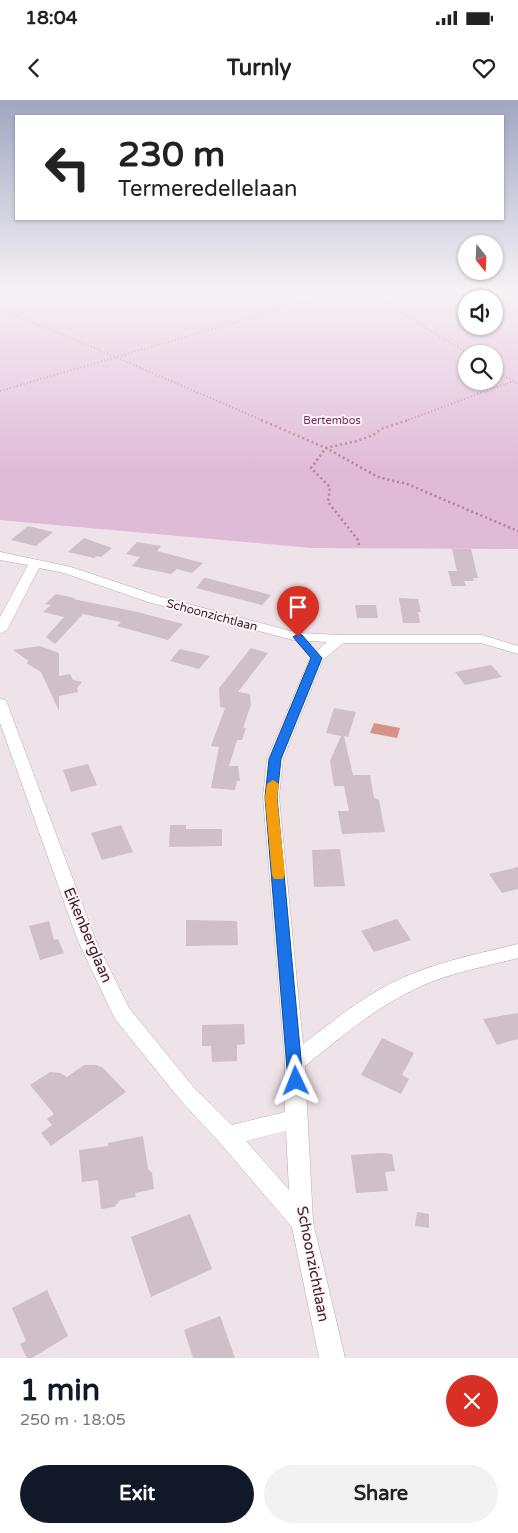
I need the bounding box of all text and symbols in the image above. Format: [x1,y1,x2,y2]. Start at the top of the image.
text: 18:04 [25,7,78,29]
icon: back [20,54,48,82]
icon: heart [470,54,498,82]
text: Turnly [227,55,291,81]
text: 230 m [118,134,225,176]
icon: left [35,135,100,200]
text: Termeredellelaan [118,176,297,202]
north arrow [458,235,502,280]
map controls [458,235,503,390]
button: sound [458,290,503,335]
button: search [458,345,503,390]
park label: Bertembos [303,414,361,427]
pin [277,586,319,637]
icon: arrive [284,593,312,621]
street label: Schoonzichtlaan [165,596,259,634]
street label: Eikenberglaan [60,885,116,985]
position arrow [269,1054,321,1106]
street label: Schoonzichtlaan [293,1205,333,1323]
text: 1 min [20,1372,100,1409]
button: close [446,1375,498,1427]
text: 250 m · 18:05 [20,1410,126,1430]
button: Exit [20,1465,254,1523]
button: Share [264,1465,498,1523]

